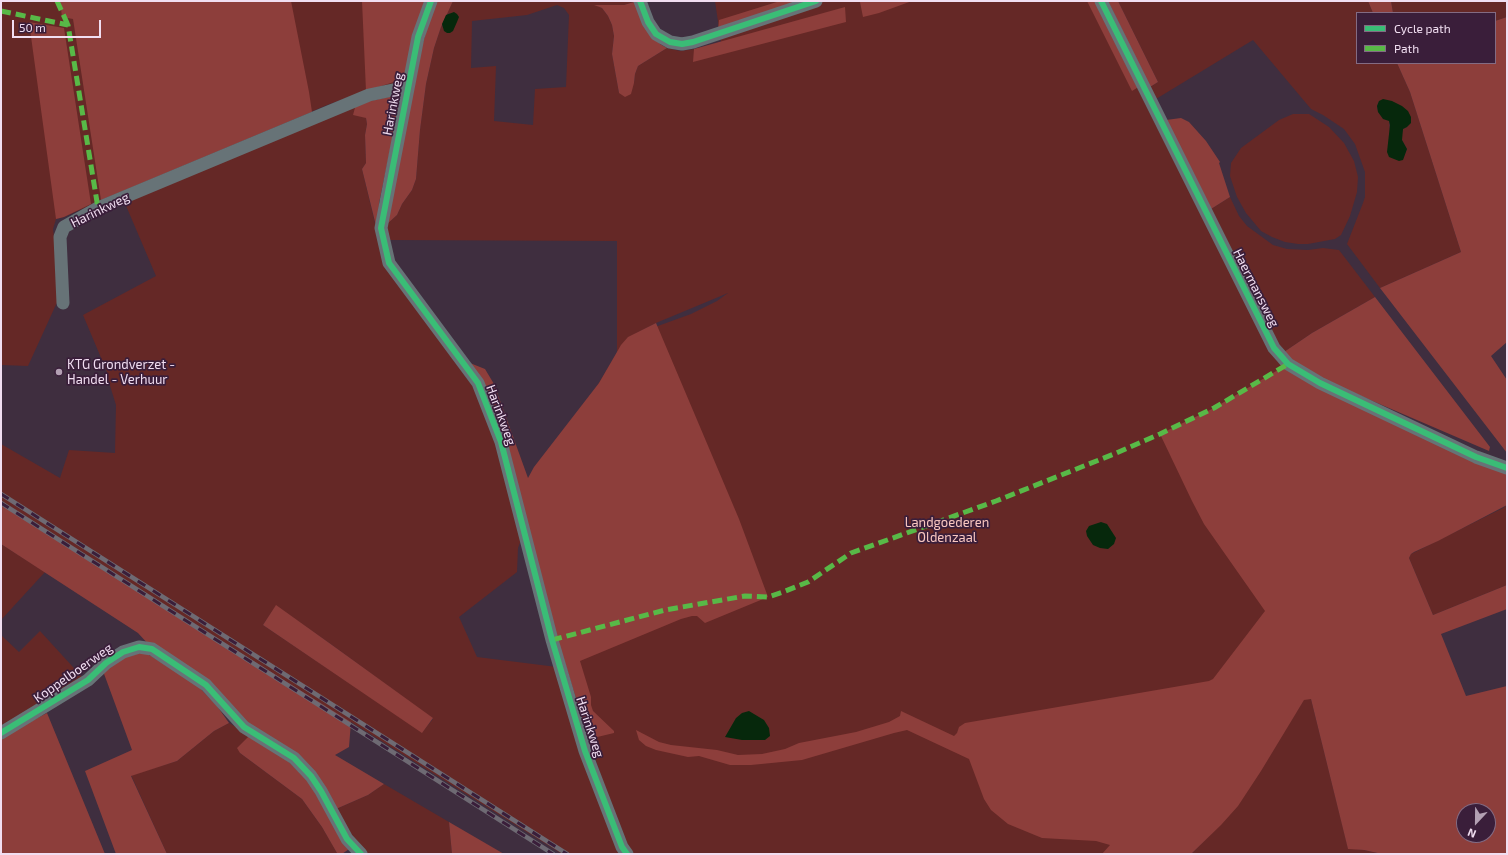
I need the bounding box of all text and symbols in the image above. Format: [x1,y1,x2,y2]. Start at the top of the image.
scale bar [14,12,103,38]
legend [1356,12,1496,64]
text: 50 m [19,20,46,34]
text: Cycle path [1394,21,1451,35]
text: Path [1394,41,1419,55]
street label: Harinkweg [379,71,407,137]
street label: Harinkweg [68,189,132,231]
street label: Haermansweg [1230,246,1282,330]
place label: KTG Grondverzet - Handel - Verhuur [67,357,175,388]
marker: KTG Grondverzet - Handel - Verhuur [54,367,64,377]
street label: Harinkweg [483,383,519,447]
park label: Landgoederen Oldenzaal [905,515,989,546]
street label: Koppelboerweg [31,640,115,706]
street label: Harinkweg [573,694,607,760]
north arrow [1456,803,1496,843]
text: N [1466,826,1478,841]

